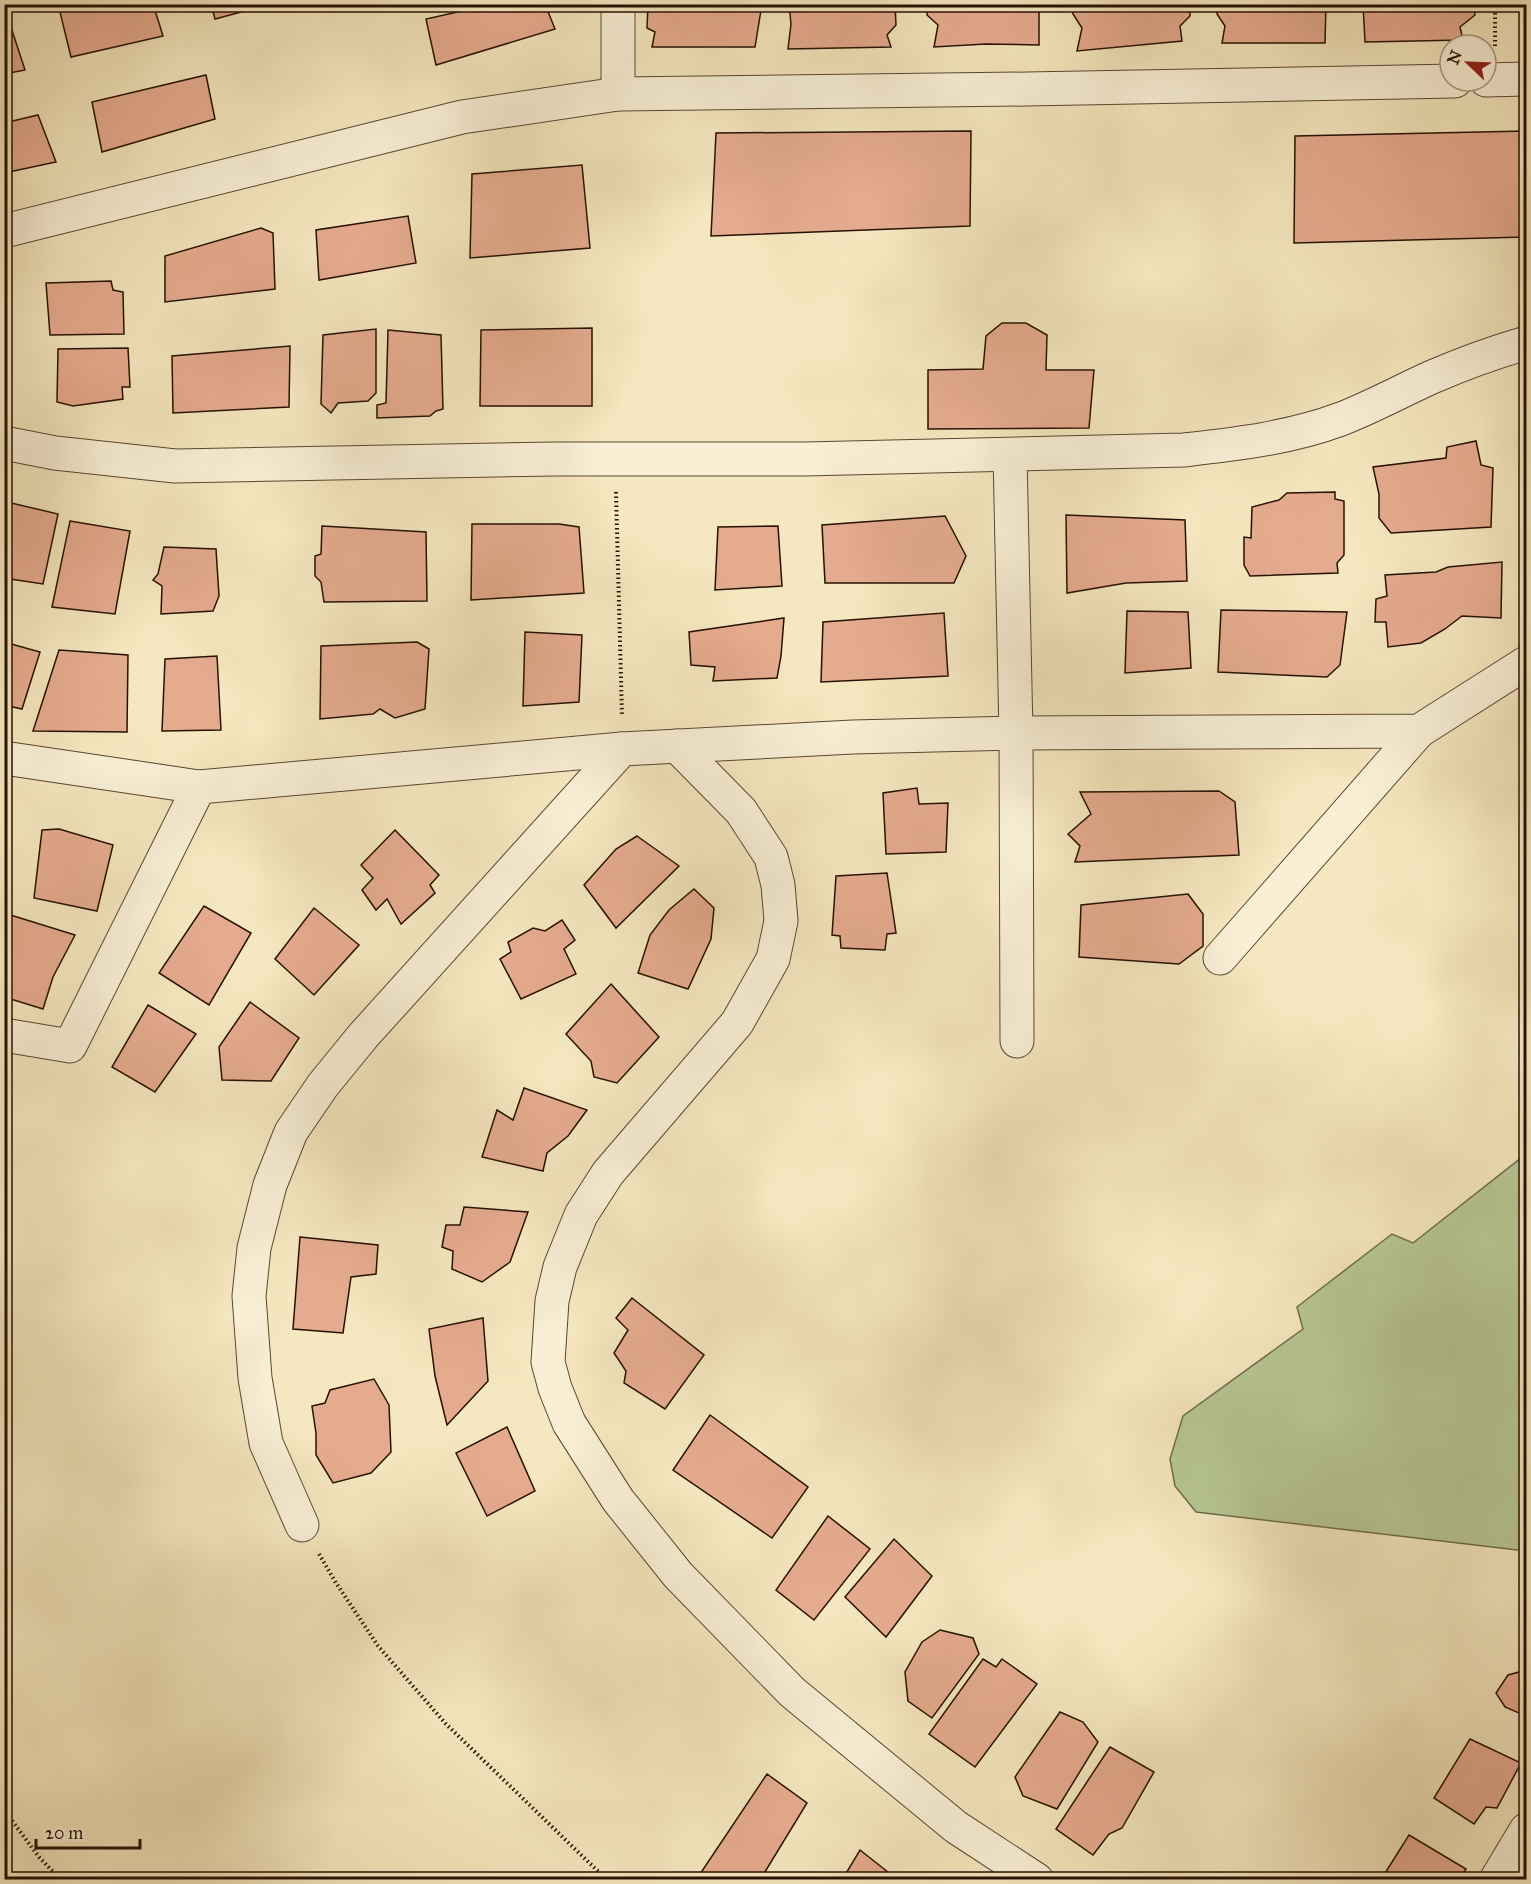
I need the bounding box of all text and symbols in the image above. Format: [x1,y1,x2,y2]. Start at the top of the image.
north arrow [1438,33,1498,93]
text: N [1443,47,1466,67]
scale bar [36,1812,140,1850]
text: 20 m [45,1822,83,1844]

